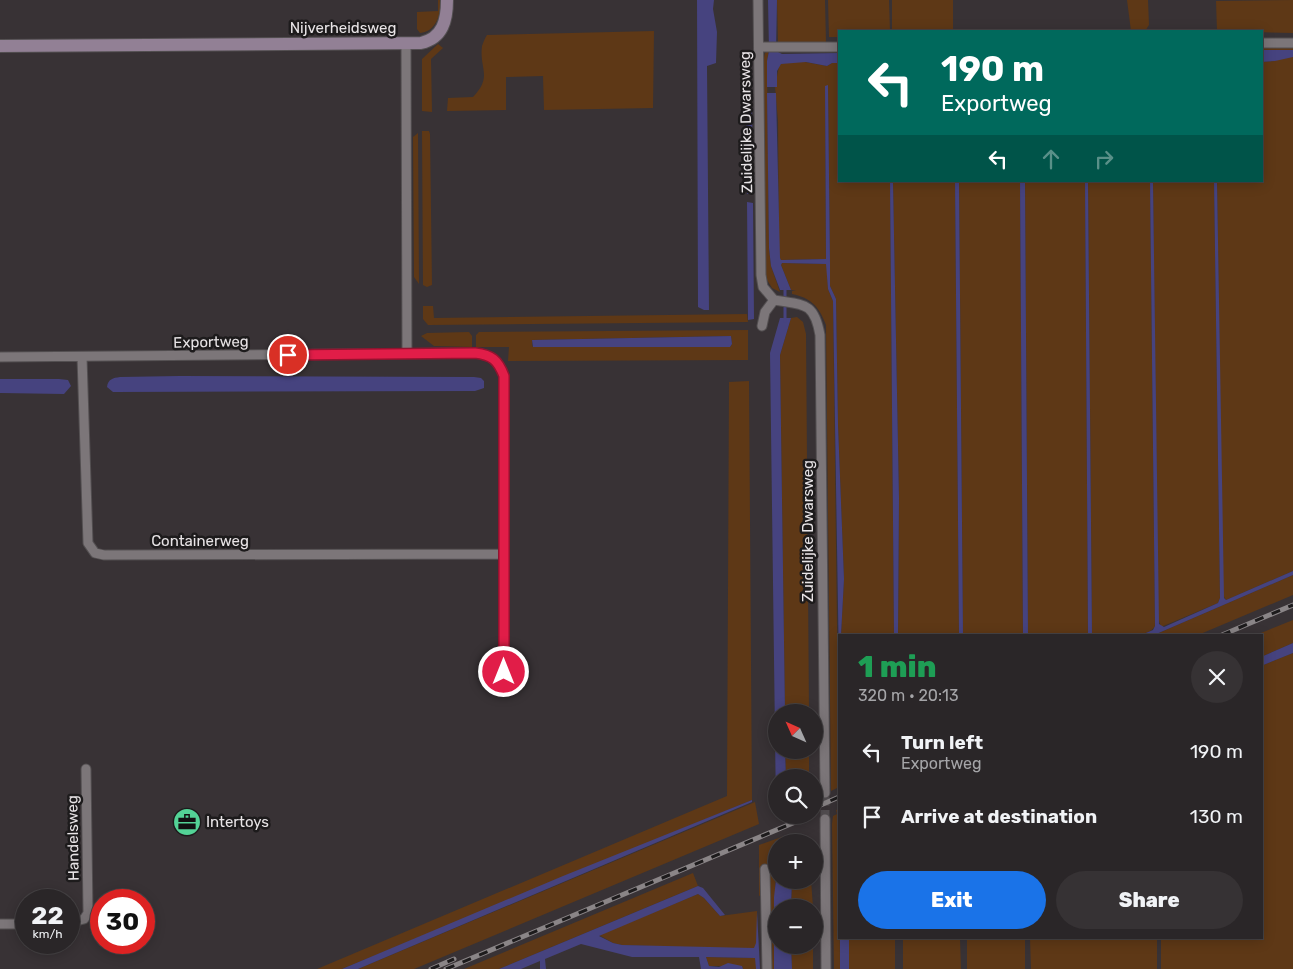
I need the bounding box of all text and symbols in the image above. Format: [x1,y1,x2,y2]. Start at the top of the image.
street label: Nijverheidsweg [290,19,396,37]
text: 190 m [941,48,1044,90]
icon: left [858,50,923,115]
street label: Zuidelijke Dwarsweg [736,51,756,193]
text: Exportweg [941,90,1052,117]
icon: left [984,145,1012,173]
icon: ahead [1037,145,1065,173]
icon: right [1090,145,1118,173]
street label: Exportweg [173,332,249,352]
pin [267,334,309,376]
icon: arrive [274,341,302,369]
street label: Zuidelijke Dwarsweg [799,460,817,602]
street label: Containerweg [151,532,249,550]
position arrow [477,645,529,697]
text: 1 min [858,649,936,685]
button: close [1191,651,1243,703]
text: 320 m · 20:13 [858,686,959,705]
north arrow [768,704,822,759]
map controls [768,704,823,954]
text: Turn left [901,731,983,754]
icon: left [858,738,886,766]
text: 190 m [1190,740,1243,763]
text: Exportweg [901,754,982,773]
button: search [768,769,823,824]
street label: Handelsweg [63,795,83,881]
icon: arrive [858,803,886,831]
text: Arrive at destination [901,805,1097,828]
text: 130 m [1190,805,1243,828]
office icon: Intertoys [172,807,202,837]
place label: Intertoys [206,813,269,831]
button: + [768,834,823,889]
button: Exit [858,871,1046,929]
button: Share [1056,871,1243,929]
speed limit sign: 30 [90,889,155,954]
button: − [768,899,823,954]
text: 22 [31,901,64,930]
text: km/h [33,927,62,941]

